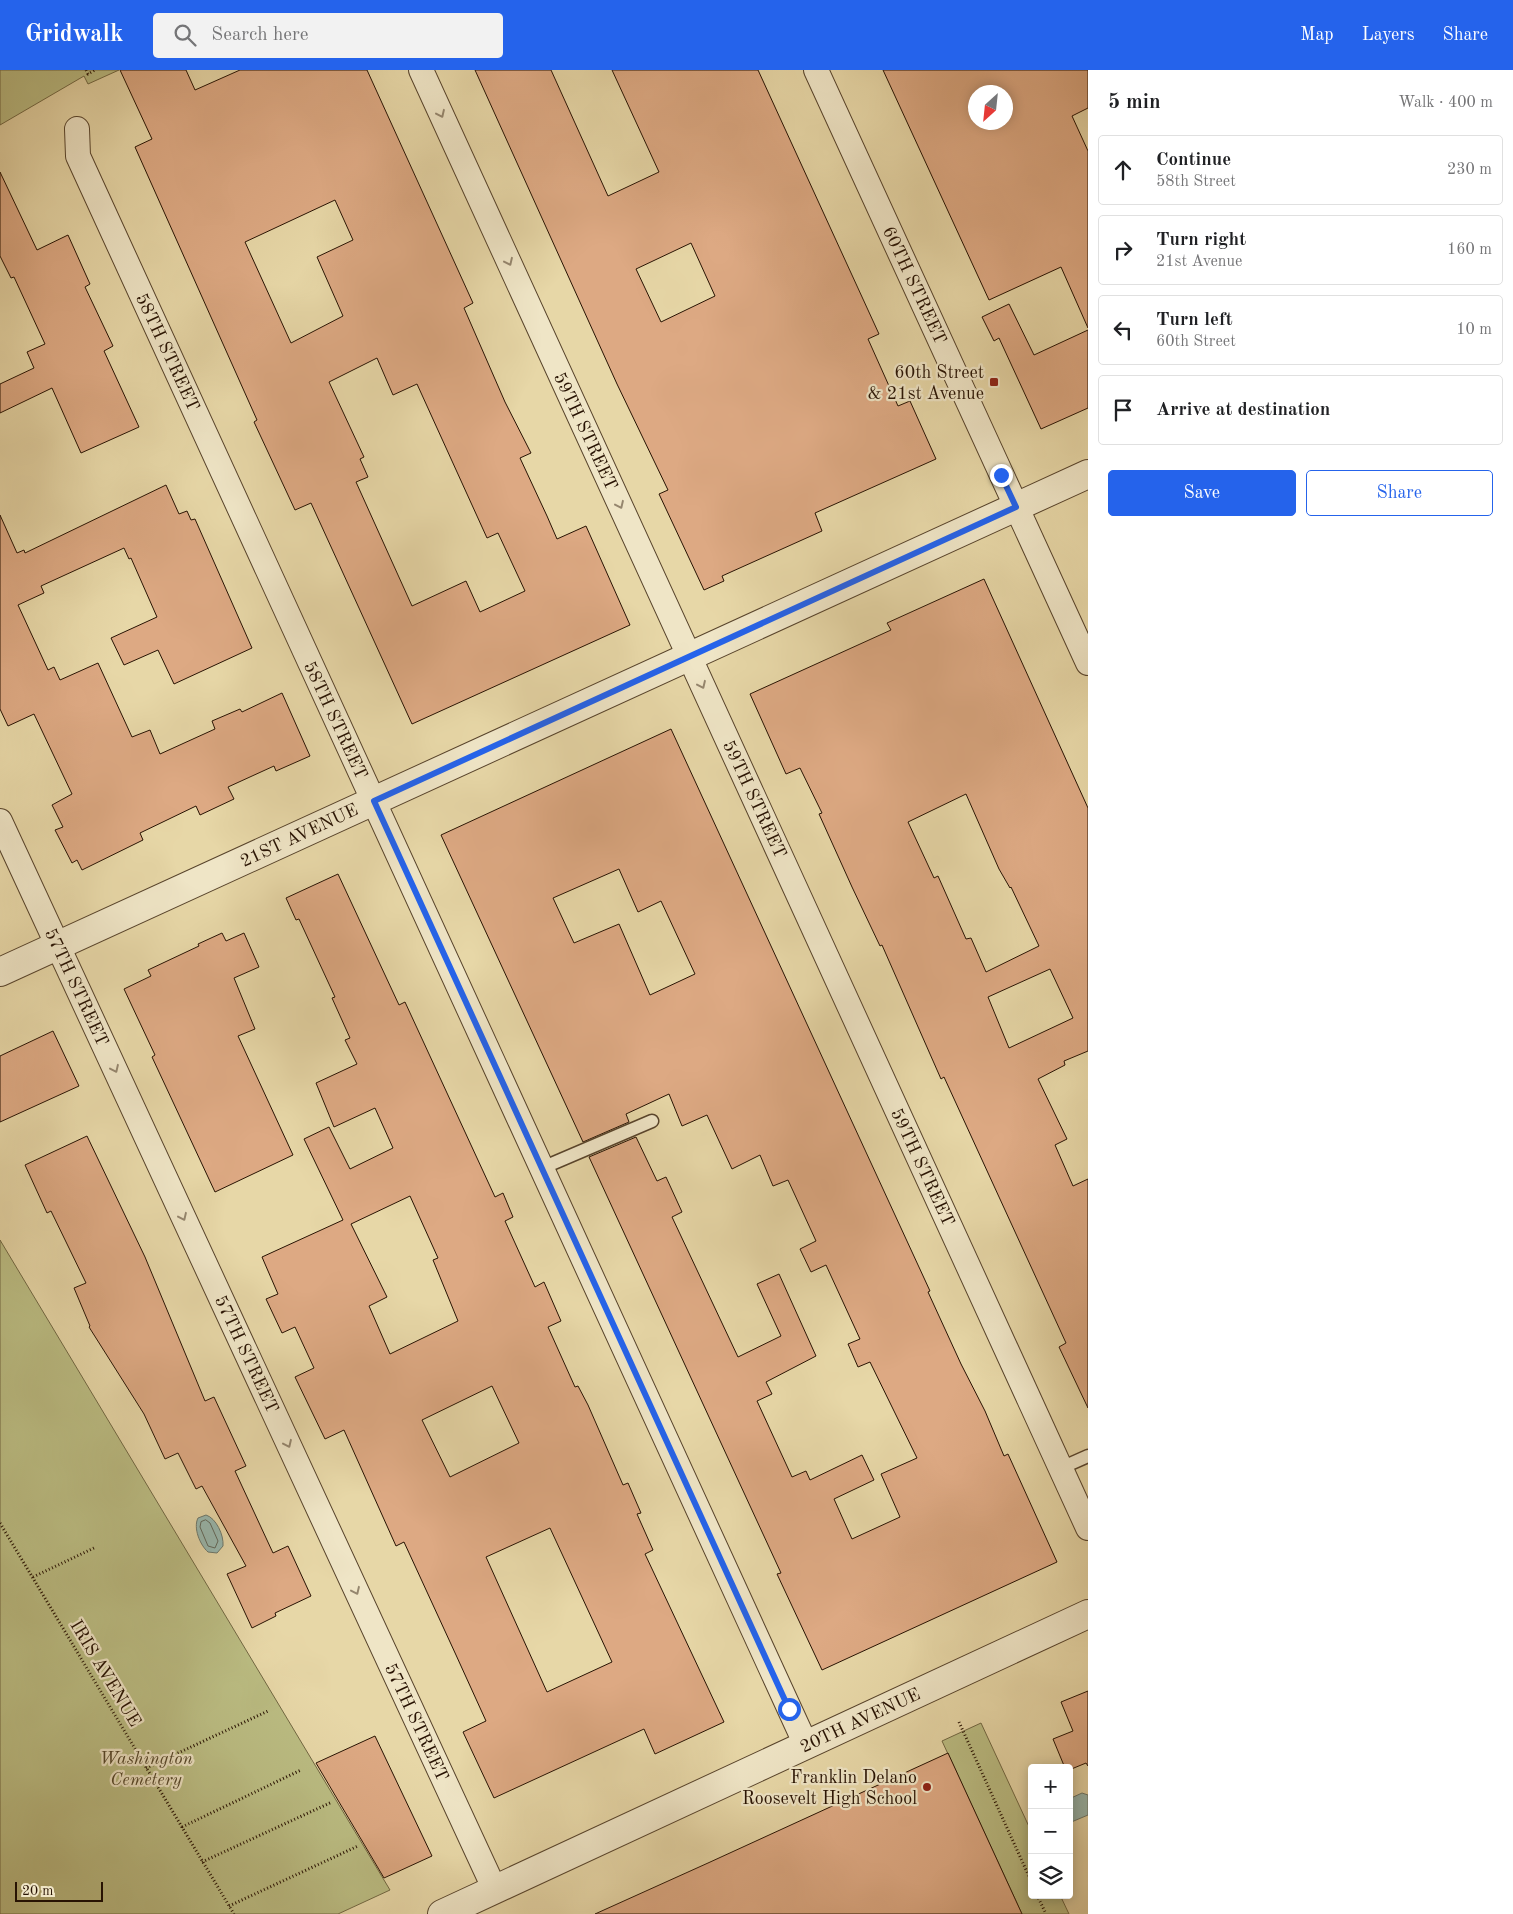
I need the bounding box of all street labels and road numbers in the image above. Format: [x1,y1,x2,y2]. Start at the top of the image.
street label: 60TH STREET [879,224,949,347]
street label: 58TH STREET [132,291,202,414]
street label: 59TH STREET [550,370,620,493]
street label: 58TH STREET [300,659,370,782]
street label: 59TH STREET [719,738,789,861]
street label: 21ST AVENUE [238,801,361,871]
street label: 57TH STREET [41,926,111,1049]
street label: 59TH STREET [887,1106,957,1229]
street label: 57TH STREET [211,1293,281,1416]
street label: IRIS AVENUE [66,1617,144,1730]
street label: 57TH STREET [381,1661,451,1784]
street label: 20TH AVENUE [798,1685,923,1757]

